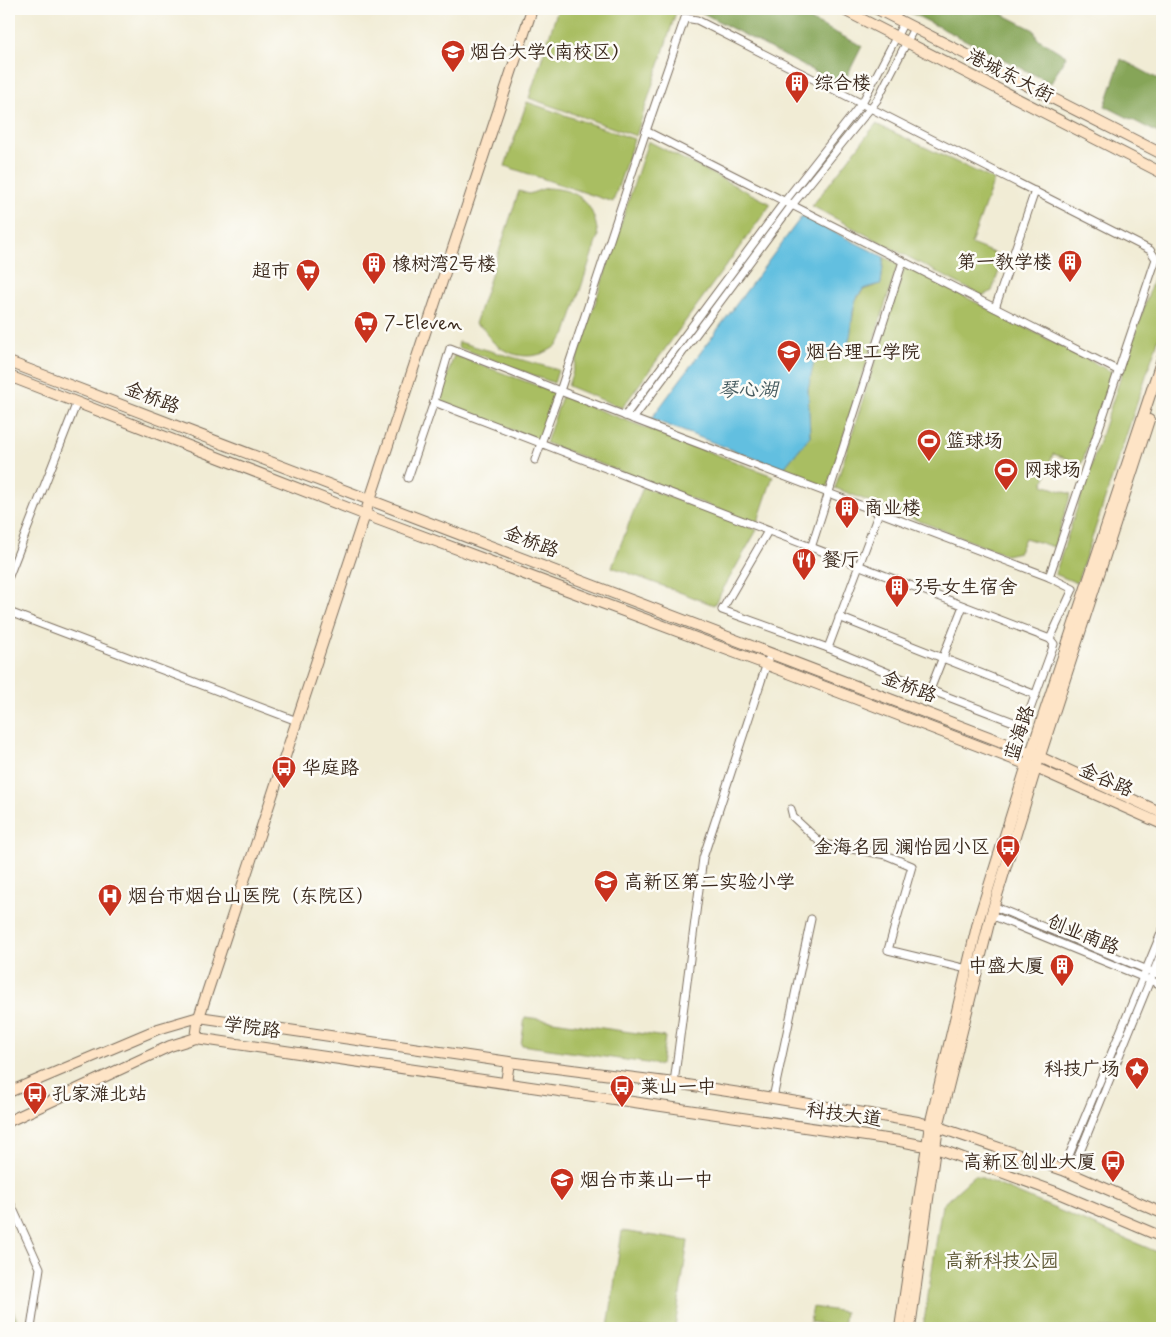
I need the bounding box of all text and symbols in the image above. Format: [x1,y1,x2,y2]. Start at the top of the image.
school or university icon: 烟台大学(南校区) [440,39,466,73]
place label: 烟台大学(南校区) [470,40,618,65]
street label: 港城东大街 [962,43,1058,109]
building icon: 综合楼 [784,70,810,104]
place label: 综合楼 [814,71,871,96]
building icon: 第一教学楼 [1057,249,1083,283]
place label: 第一教学楼 [957,250,1052,275]
building icon: 橡树湾2号楼 [361,251,387,285]
place label: 橡树湾2号楼 [392,252,496,277]
supermarket icon: 超市 [295,258,321,292]
place label: 超市 [252,259,290,284]
supermarket icon: 7-Eleven [353,310,379,344]
place label: 7-Eleven [384,311,462,336]
school or university icon: 烟台理工学院 [776,339,802,373]
place label: 烟台理工学院 [806,340,920,365]
street label: 金桥路 [121,376,183,420]
water label: 琴心湖 [718,377,780,404]
sports icon: 篮球场 [916,428,942,462]
place label: 篮球场 [946,429,1003,454]
sports icon: 网球场 [993,457,1019,491]
place label: 网球场 [1024,458,1081,483]
building icon: 商业楼 [834,495,860,529]
place label: 商业楼 [864,496,921,521]
street label: 金桥路 [500,520,562,564]
restaurant icon: 餐厅 [791,547,817,581]
place label: 餐厅 [822,548,860,573]
building icon: 3号女生宿舍 [884,574,910,608]
place label: 3号女生宿舍 [914,575,1018,600]
street label: 金桥路 [878,665,940,709]
street label: 蓝海路 [999,702,1041,764]
bus stop icon: 华庭路 [271,755,297,789]
place label: 华庭路 [302,756,359,781]
street label: 金谷路 [1075,757,1137,803]
bus stop icon: 金海名园 澜怡园小区 [995,834,1021,868]
place label: 金海名园 澜怡园小区 [814,835,990,860]
school or university icon: 高新区第二实验小学 [593,869,619,903]
place label: 高新区第二实验小学 [624,870,795,895]
hospital icon: 烟台市烟台山医院（东院区） [97,883,123,917]
place label: 烟台市烟台山医院（东院区） [128,884,375,909]
street label: 创业南路 [1043,909,1123,961]
building icon: 中盛大厦 [1049,953,1075,987]
place label: 中盛大厦 [968,954,1044,979]
street label: 学院路 [222,1012,282,1044]
place icon: 科技广场 [1124,1056,1150,1090]
place label: 科技广场 [1044,1057,1120,1082]
bus stop icon: 莱山一中 [609,1074,635,1108]
place label: 莱山一中 [640,1075,716,1100]
bus stop icon: 孔家滩北站 [22,1081,48,1115]
place label: 孔家滩北站 [52,1082,147,1107]
street label: 科技大道 [805,1097,883,1133]
bus stop icon: 高新区创业大厦 [1100,1149,1126,1183]
place label: 高新区创业大厦 [963,1150,1096,1175]
school or university icon: 烟台市莱山一中 [549,1167,575,1201]
place label: 烟台市莱山一中 [580,1168,713,1193]
park label: 高新科技公园 [945,1249,1059,1274]

